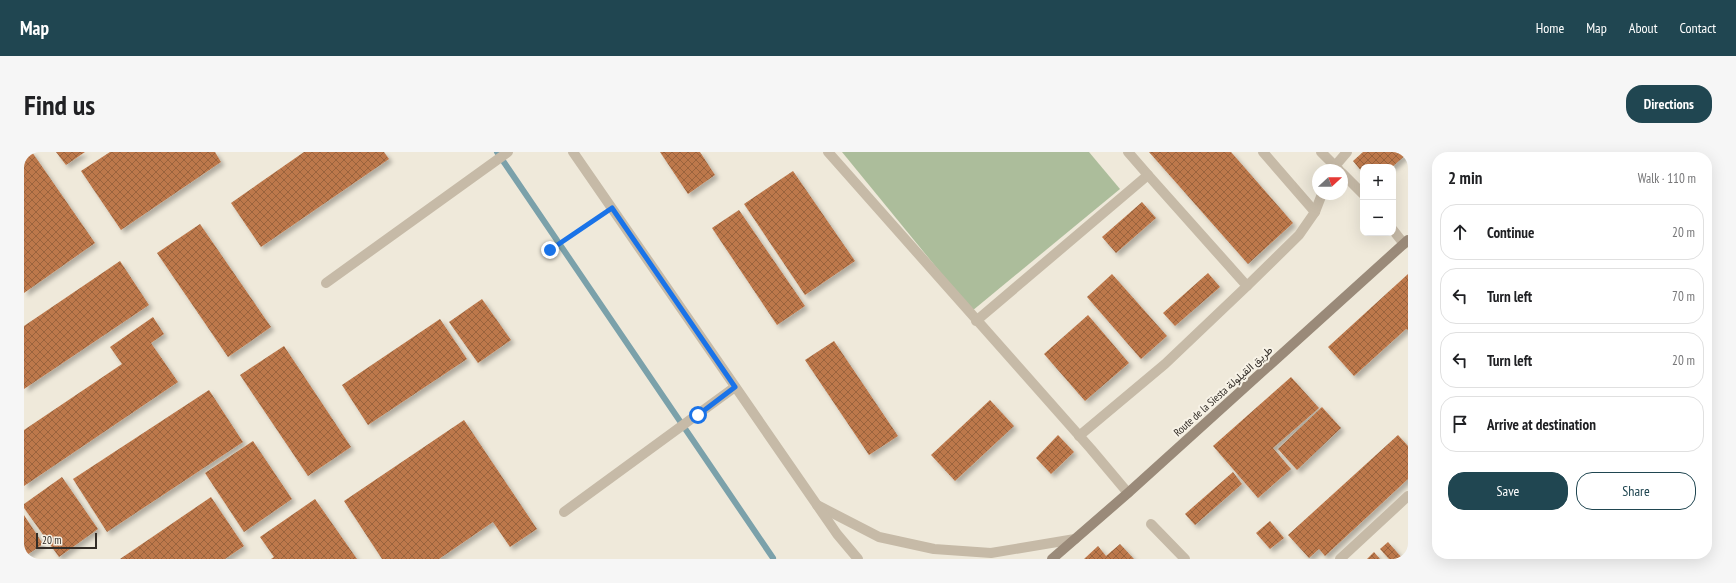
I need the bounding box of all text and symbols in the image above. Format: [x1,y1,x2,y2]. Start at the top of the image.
text: Map [20,16,49,40]
text: Home [1536,19,1564,37]
text: Map [1586,19,1607,37]
text: About [1629,19,1658,37]
text: Contact [1680,19,1716,37]
button: Directions [1626,85,1712,123]
text: Find us [24,86,95,123]
north arrow [1312,164,1348,200]
map controls [1360,164,1396,236]
button: + [1360,164,1396,200]
text: 2 min [1448,167,1482,189]
text: Walk · 110 m [1638,170,1696,187]
button: − [1360,200,1396,236]
icon: ahead [1449,221,1471,243]
text: Continue [1487,223,1534,242]
text: 20 m [1672,224,1695,241]
route end [541,241,559,259]
icon: left [1449,285,1471,307]
text: Turn left [1487,287,1532,306]
text: 70 m [1672,288,1695,305]
street label: Route de la Siesta طريق القيلولة [1171,343,1275,439]
icon: left [1449,349,1471,371]
text: Turn left [1487,351,1532,370]
text: 20 m [1672,352,1695,369]
route start [689,406,707,424]
icon: arrive [1449,413,1471,435]
text: Arrive at destination [1487,415,1596,434]
button: Save [1448,472,1568,510]
button: Share [1576,472,1696,510]
scale bar [36,531,97,550]
text: 20 m [42,533,61,547]

